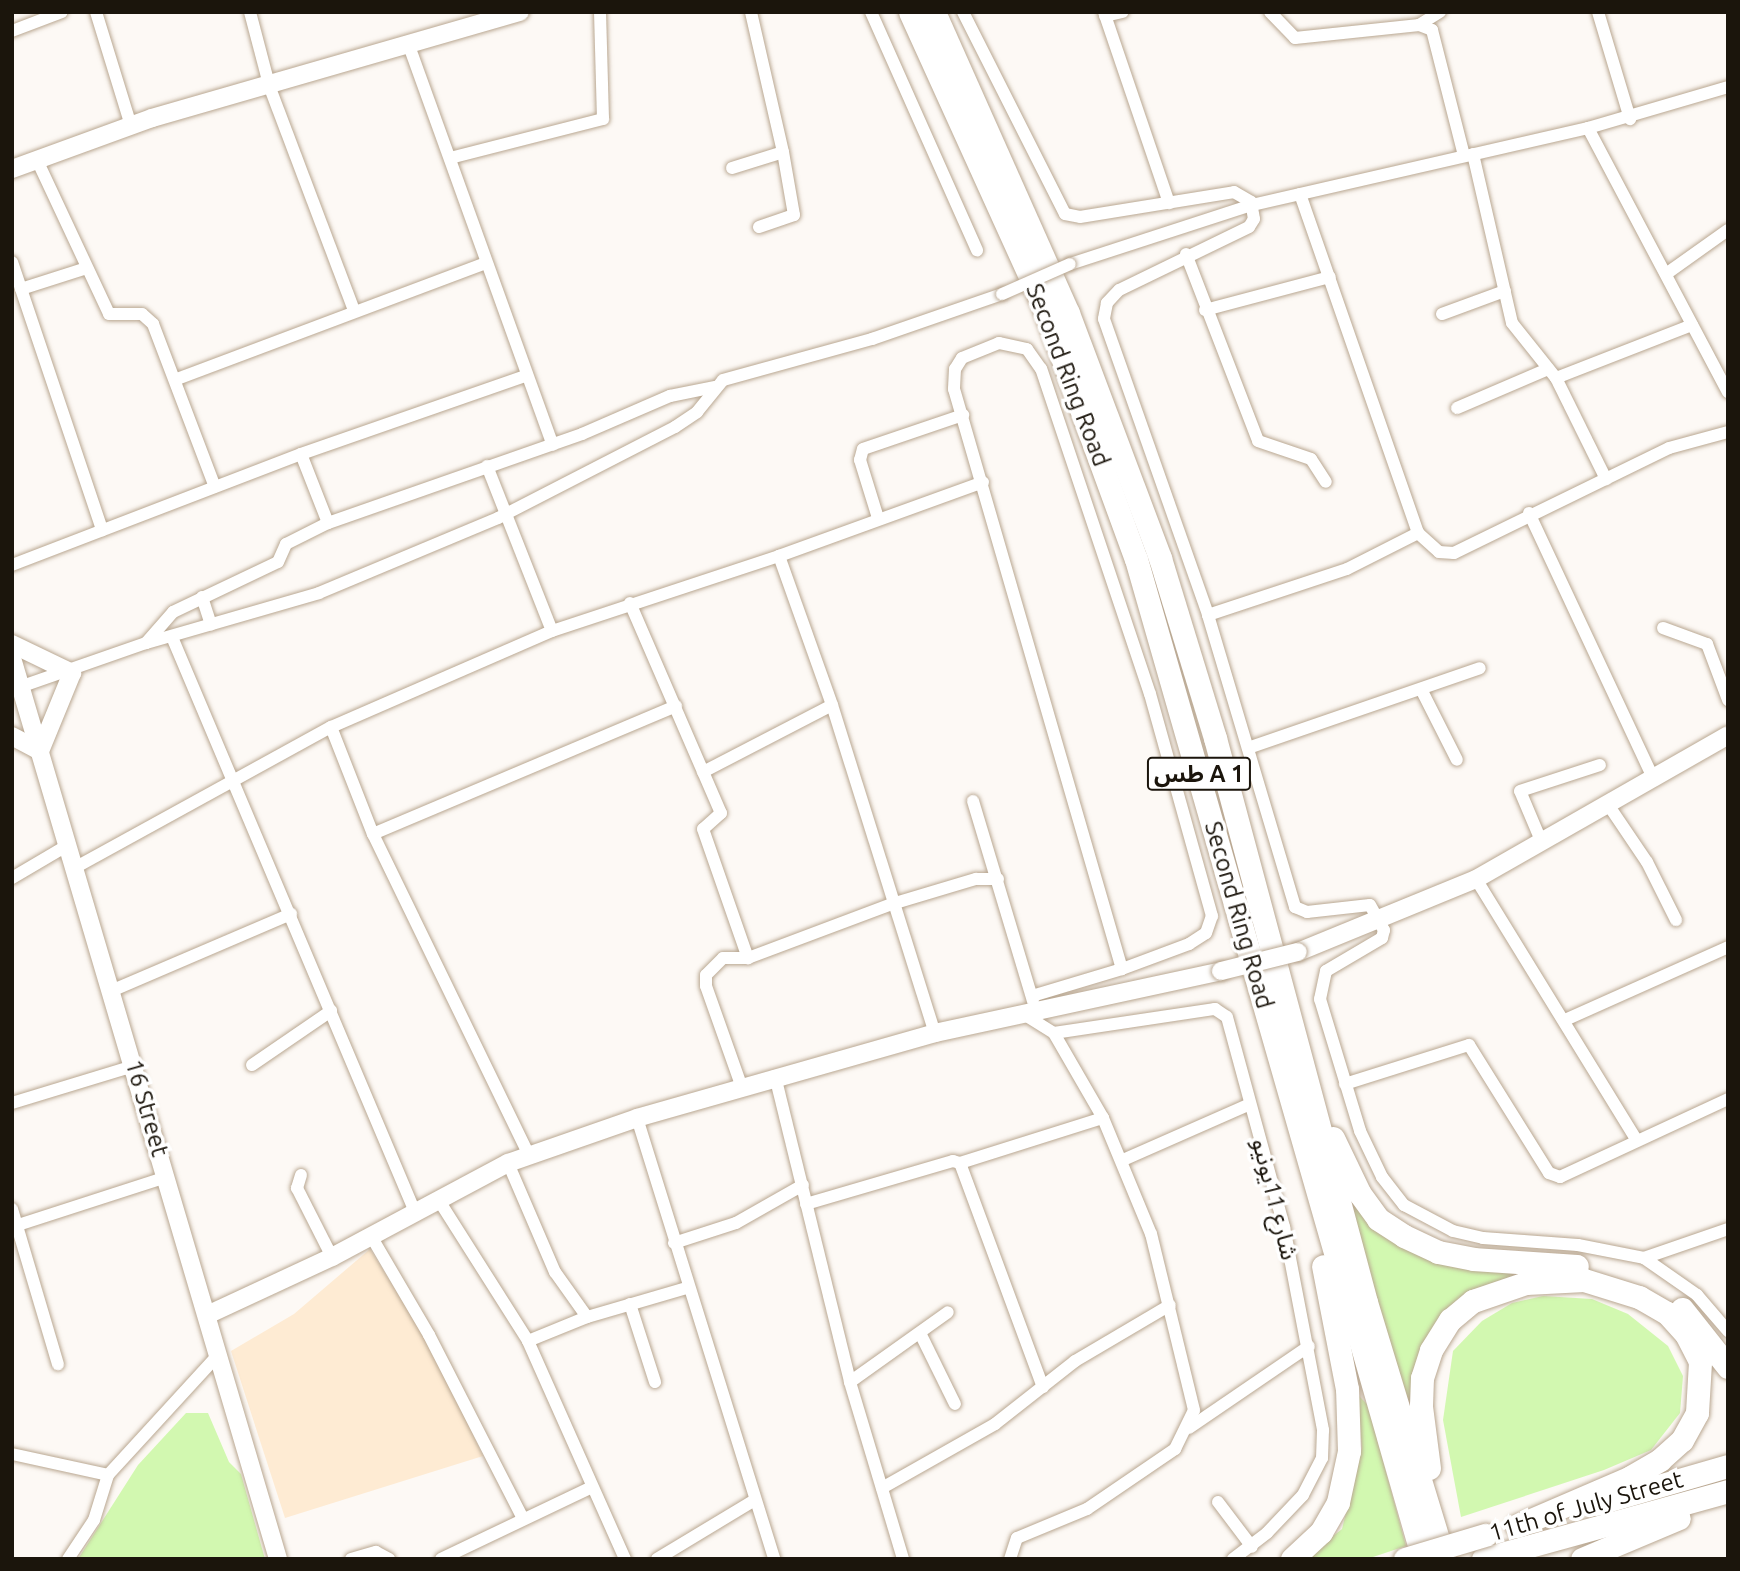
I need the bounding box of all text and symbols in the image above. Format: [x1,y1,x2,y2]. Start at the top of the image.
street label: Second Ring Road [1020,280,1116,470]
road number: طس A 1 [1146,754,1252,794]
street label: Second Ring Road [1199,818,1279,1012]
street label: 16 Street [119,1056,175,1160]
street label: شارع 11يونيو [1246,1135,1304,1263]
street label: 11th of July Street [1486,1465,1686,1547]

